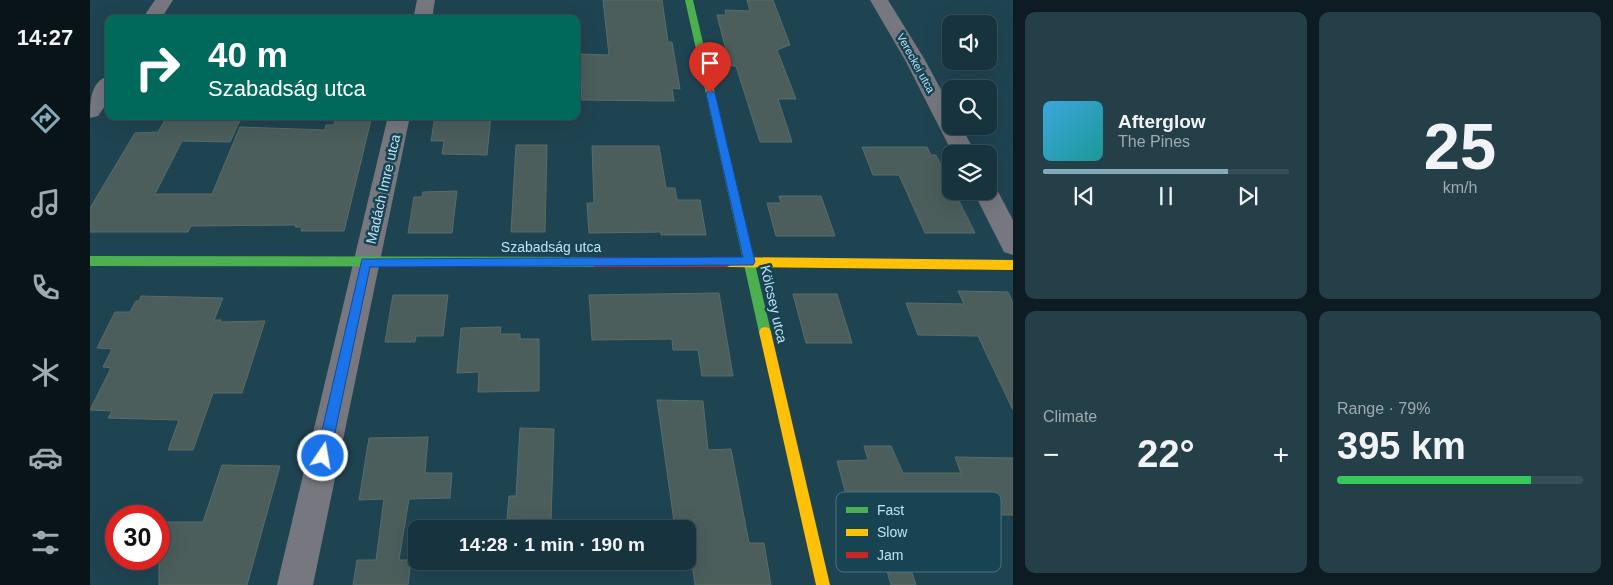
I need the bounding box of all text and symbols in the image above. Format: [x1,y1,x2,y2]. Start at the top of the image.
map controls [942,15,997,200]
button: sound [942,15,997,70]
text: 14:27 [17,25,73,50]
street label: Vereckei utca [895,31,938,96]
icon: right [125,35,190,100]
text: 40 m [208,35,288,74]
pin [689,42,731,93]
icon: arrive [696,49,724,77]
text: Szabadság utca [208,76,366,101]
button: search [942,80,997,135]
icon: directions [28,101,63,136]
text: 25 [1424,110,1496,183]
text: Afterglow [1118,111,1206,132]
street label: Madách Imre utca [363,132,403,245]
text: The Pines [1118,133,1190,150]
button: layers [942,145,997,200]
text: km/h [1443,179,1477,196]
icon: previous [1070,182,1098,210]
icon: pause [1152,182,1180,210]
icon: next [1234,182,1262,210]
icon: music [28,186,63,221]
street label: Szabadság utca [501,239,601,255]
street label: Kölcsey utca [757,264,791,345]
icon: phone [28,270,63,305]
icon: climate [28,355,63,390]
text: Range · 79% [1337,400,1430,417]
text: Climate [1043,408,1097,425]
text: 395 km [1337,425,1466,467]
position arrow [296,429,348,481]
text: 22° [1137,433,1195,475]
text: − [1043,439,1059,470]
text: + [1273,439,1289,470]
icon: car [28,440,63,475]
legend [836,492,1001,572]
text: Fast [877,502,904,518]
speed limit sign: 30 [105,505,170,570]
text: Slow [877,524,908,540]
icon: filters [28,525,63,560]
text: 14:28 · 1 min · 190 m [459,534,645,555]
text: Jam [877,547,903,563]

